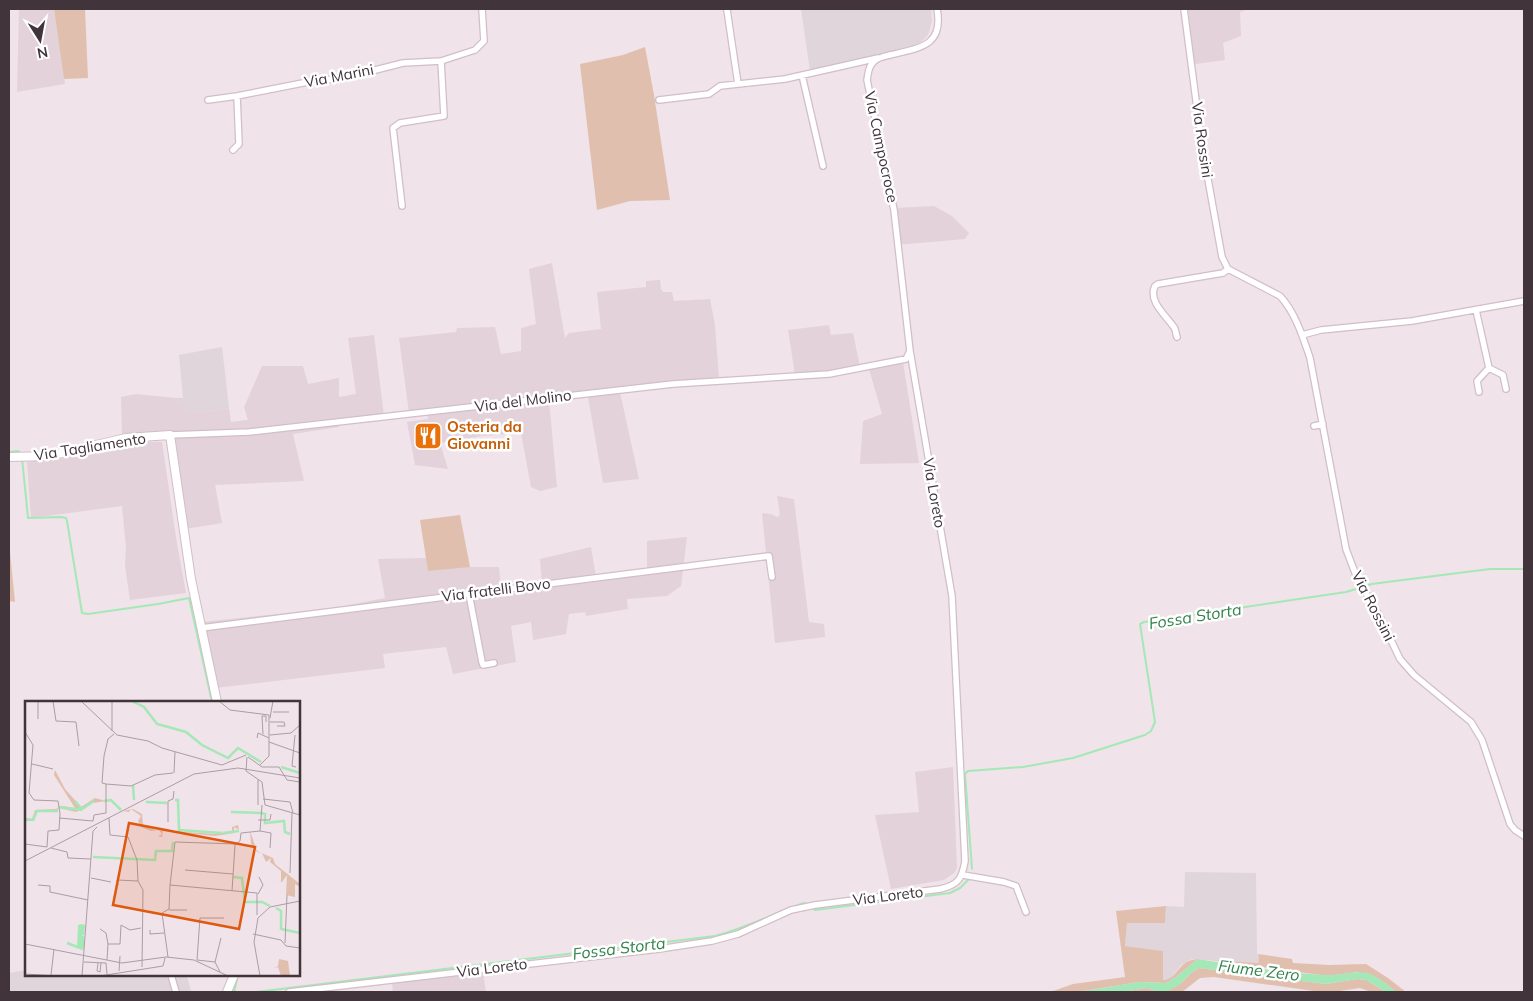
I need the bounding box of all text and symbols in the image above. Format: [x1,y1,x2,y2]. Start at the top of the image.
north arrow [15,15,65,65]
text: N [36,43,49,63]
street label: Via Marini [303,59,375,92]
street label: Via Campocroce [860,89,903,204]
street label: Via Rossini [1188,101,1217,179]
street label: Via del Molino [473,385,572,416]
place label: Osteria da Giovanni [447,417,522,453]
restaurant icon: Osteria da Giovanni [413,421,443,451]
street label: Via Tagliamento [33,428,147,465]
street label: Via Loreto [919,456,950,529]
street label: Via Rossini [1348,567,1399,644]
street label: Via fratelli Bovo [440,573,551,606]
water label: Fossa Storta [1147,599,1243,633]
inset map [25,701,300,976]
street label: Via Loreto [852,882,924,909]
water label: Fossa Storta [571,932,667,964]
street label: Via Loreto [456,954,528,981]
water label: Fiume Zero [1217,955,1301,985]

